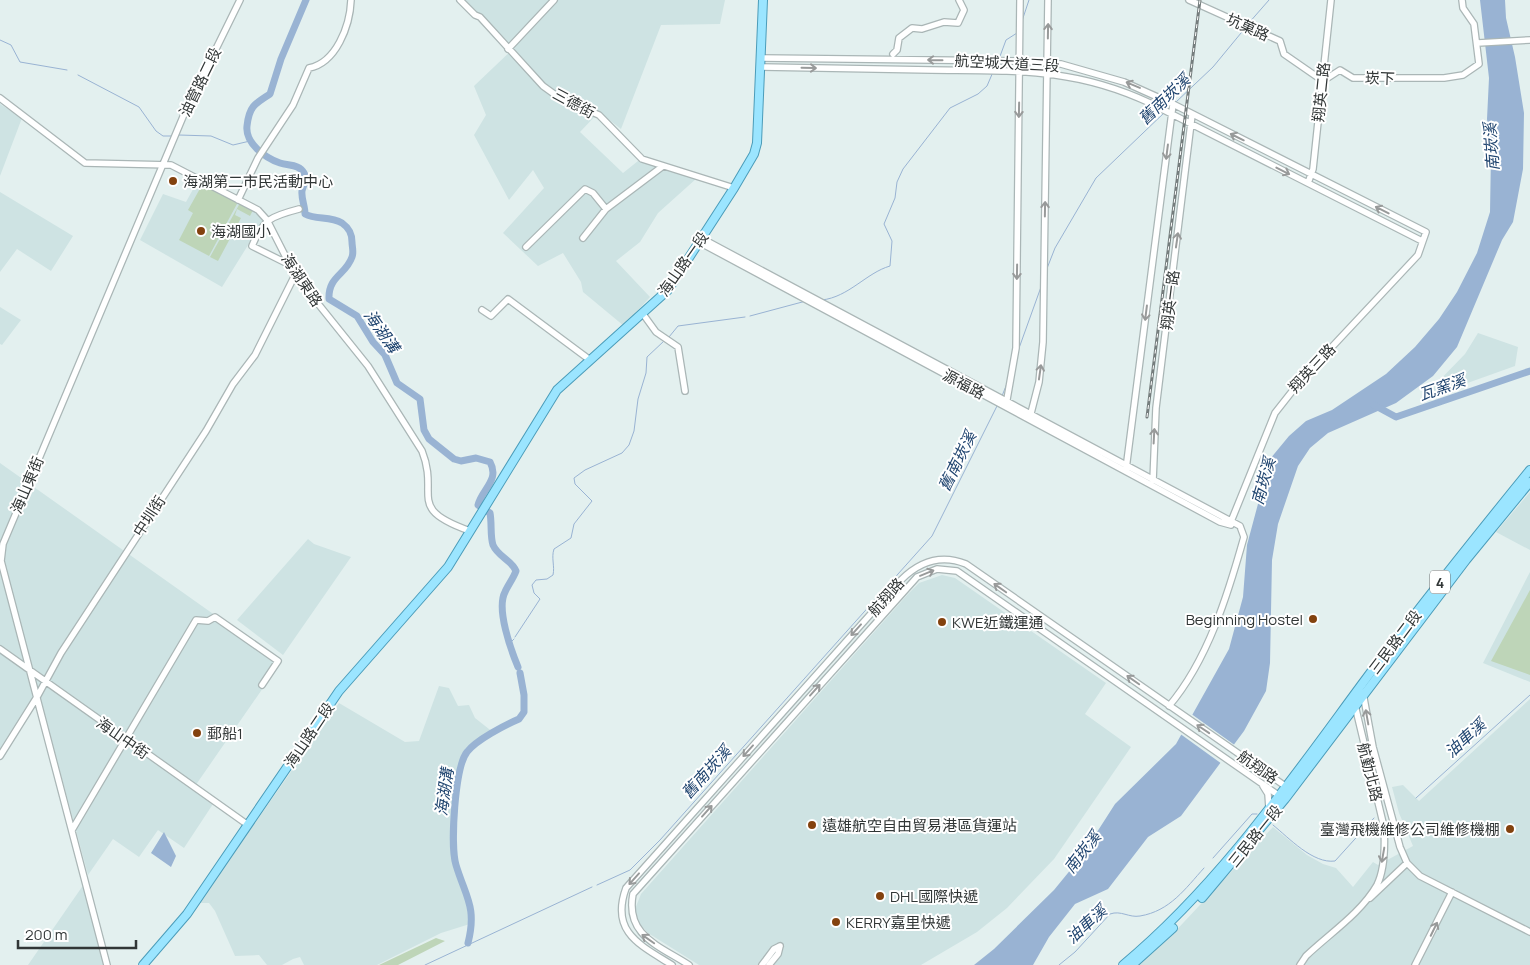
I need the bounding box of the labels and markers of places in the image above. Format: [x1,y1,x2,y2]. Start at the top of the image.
place label: 海湖第二市民活動中心 [183,171,333,192]
marker: 海湖第二市民活動中心 [167,175,179,187]
place label: 海湖國小 [211,221,271,242]
marker: 海湖國小 [195,225,207,237]
place label: Beginning Hostel [1186,609,1303,630]
place label: KWE近鐵運通 [952,612,1044,633]
marker: Beginning Hostel [1307,613,1319,625]
marker: KWE近鐵運通 [936,616,948,628]
place label: 郵船1 [207,723,243,744]
marker: 郵船1 [191,727,203,739]
place label: 遠雄航空自由貿易港區貨運站 [822,815,1017,836]
marker: 遠雄航空自由貿易港區貨運站 [806,819,818,831]
place label: 臺灣飛機維修公司維修機棚 [1320,819,1500,840]
marker: 臺灣飛機維修公司維修機棚 [1504,823,1516,835]
place label: DHL國際快遞 [890,886,978,907]
marker: DHL國際快遞 [874,890,886,902]
place label: KERRY嘉里快遞 [846,912,951,933]
marker: KERRY嘉里快遞 [830,916,842,928]

